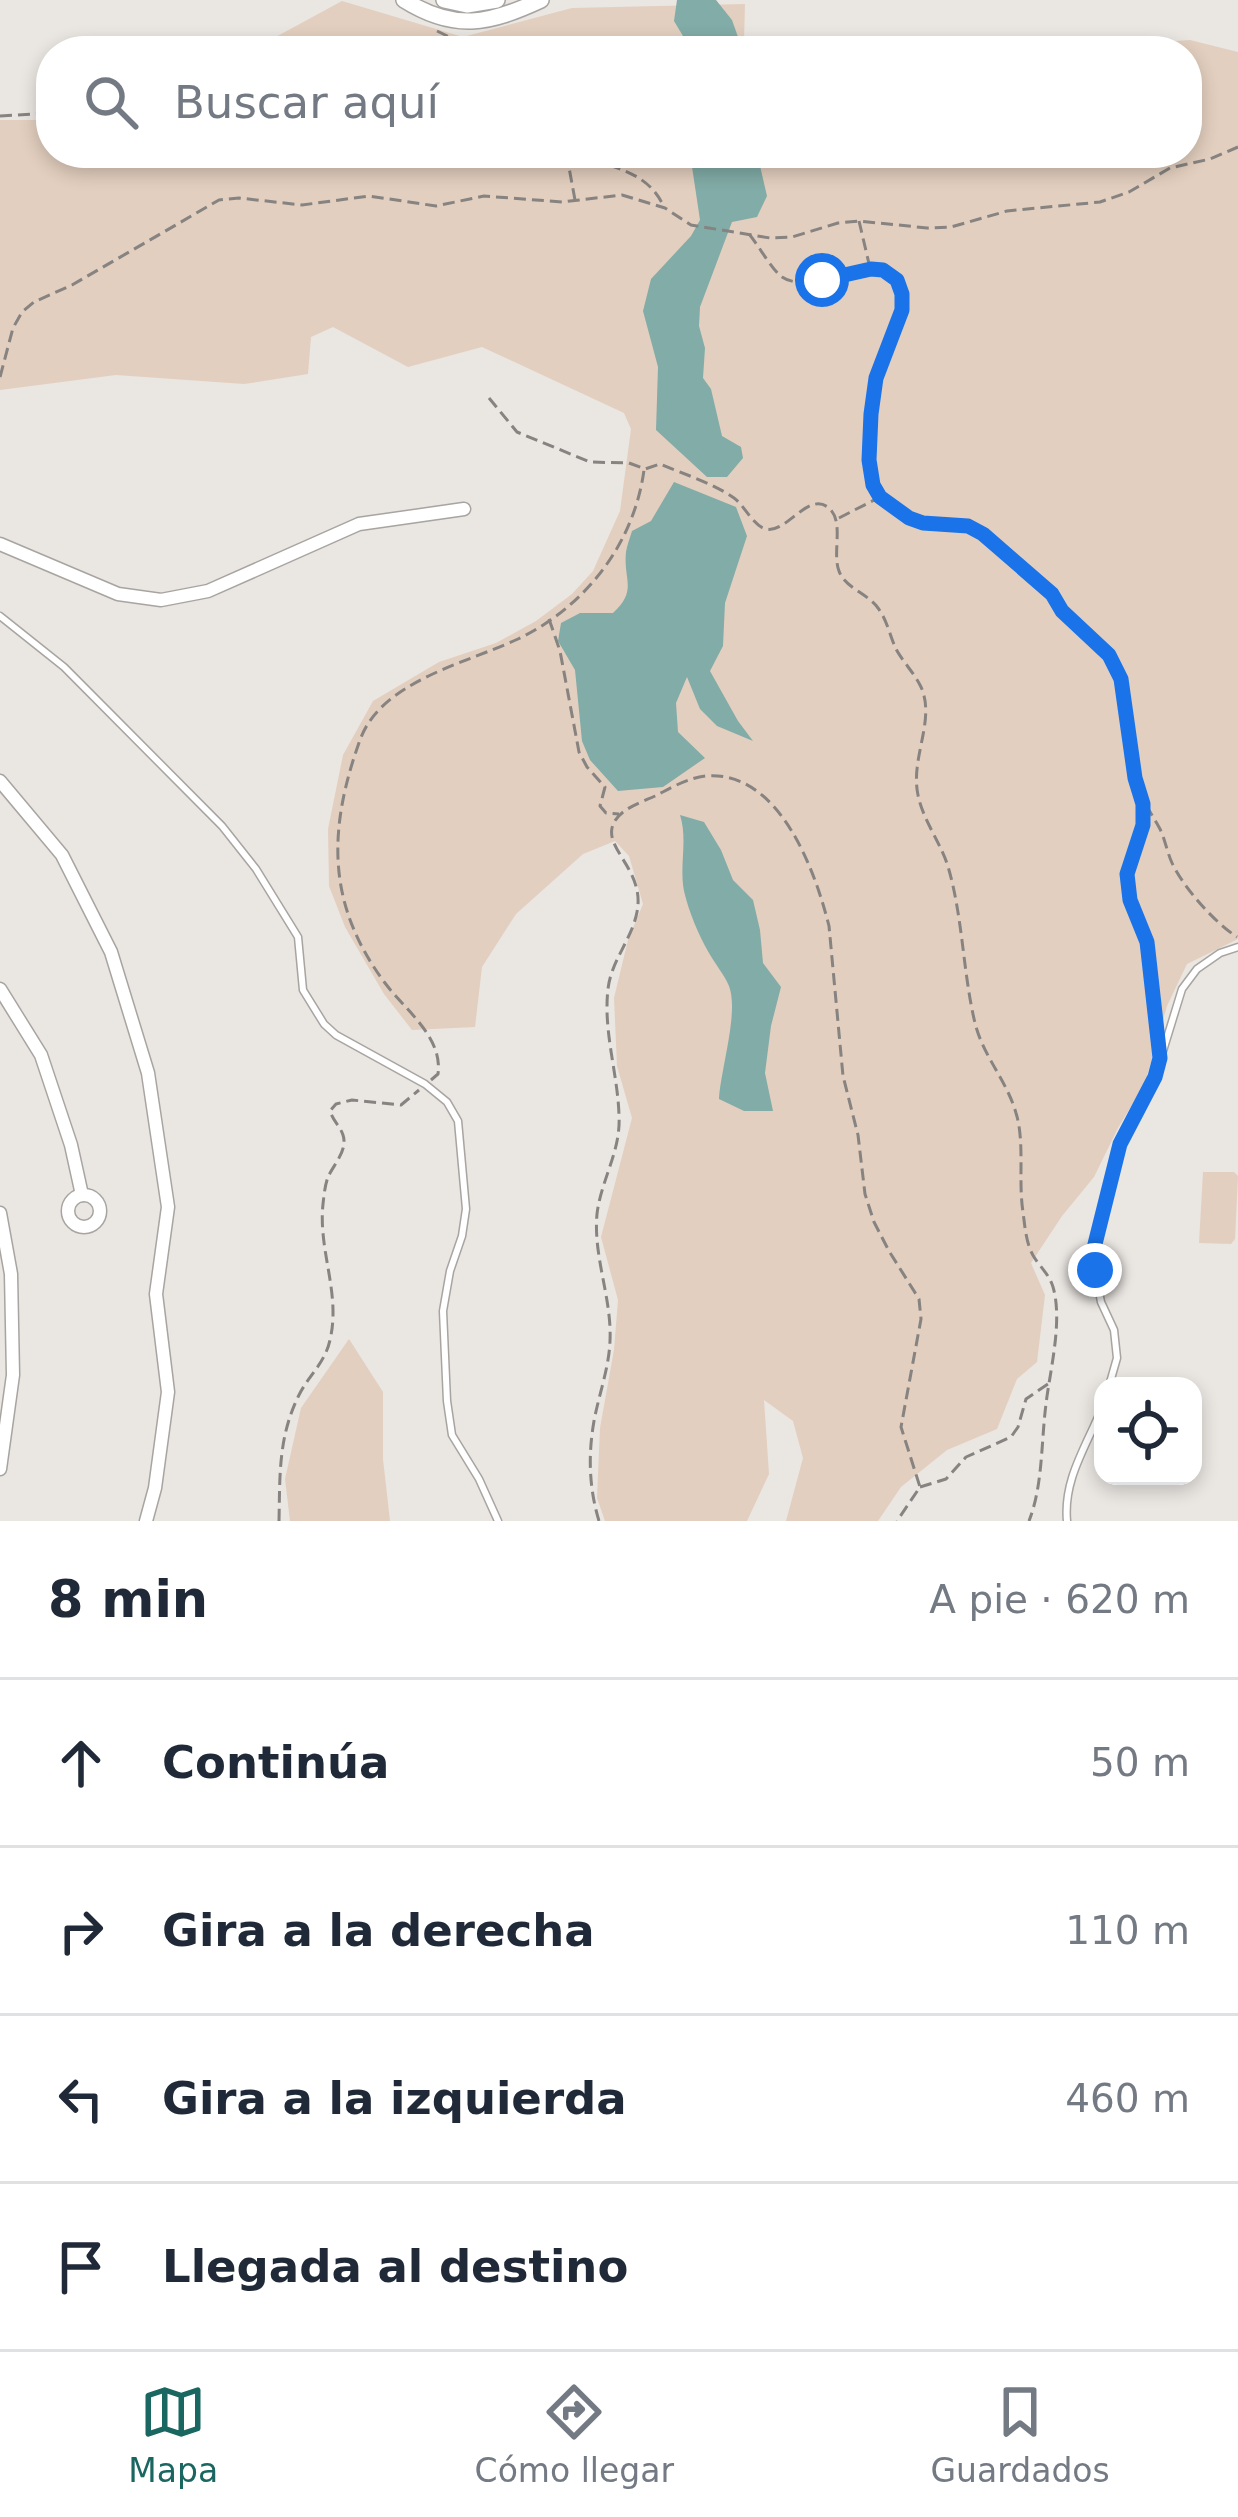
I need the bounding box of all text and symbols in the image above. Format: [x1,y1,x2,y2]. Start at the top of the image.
search box [36,36,1202,168]
icon: search [78,69,144,135]
text: Buscar aquí [174,76,439,129]
route start [795,253,849,307]
route end [1068,1243,1122,1297]
map controls [1094,1377,1202,1485]
button: locate [1094,1377,1202,1485]
text: 8 min [48,1570,208,1629]
text: A pie · 620 m [929,1577,1190,1622]
icon: ahead [48,1730,114,1796]
text: Continúa [162,1736,389,1789]
text: 50 m [1090,1740,1190,1785]
icon: right [48,1898,114,1964]
text: Gira a la derecha [162,1904,595,1957]
text: 110 m [1065,1908,1190,1953]
icon: left [48,2066,114,2132]
text: Gira a la izquierda [162,2072,627,2125]
text: 460 m [1065,2076,1190,2121]
icon: arrive [48,2234,114,2300]
text: Llegada al destino [162,2240,628,2293]
tab: Mapa [128,2379,218,2490]
tab: Cómo llegar [475,2379,674,2490]
tab: Guardados [931,2379,1110,2490]

